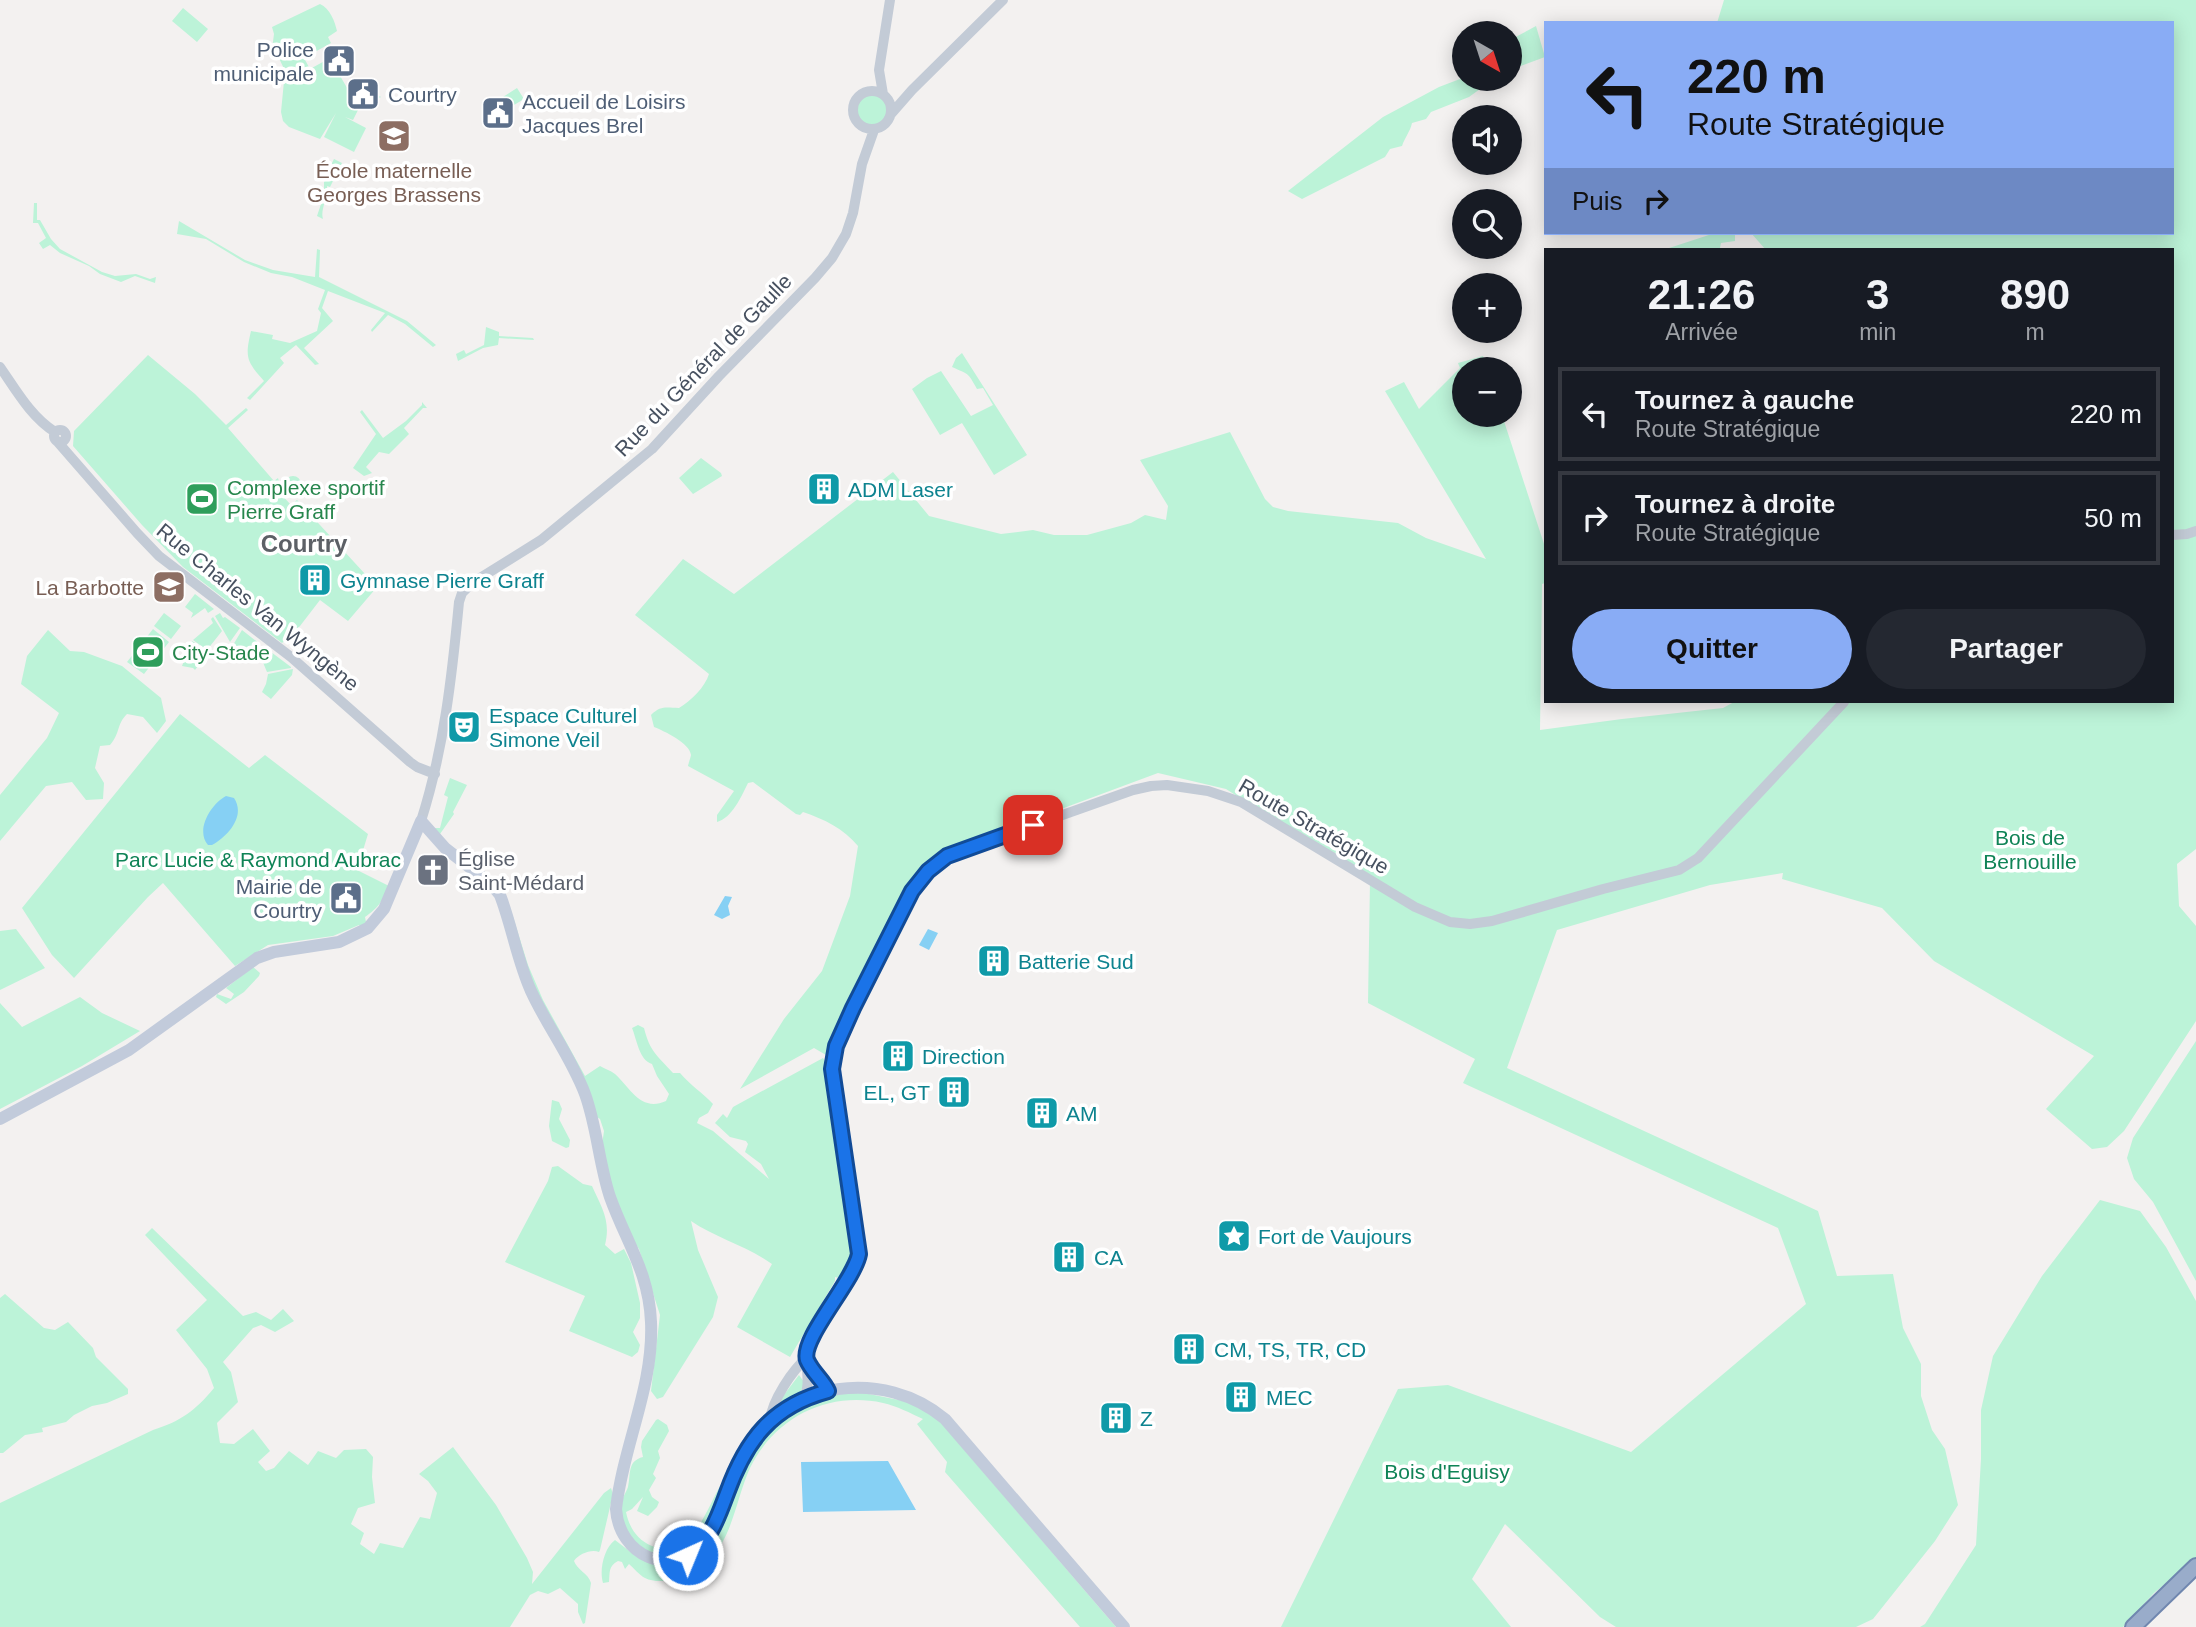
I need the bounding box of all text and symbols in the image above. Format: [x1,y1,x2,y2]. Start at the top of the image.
north arrow [1452,21,1522,91]
map controls [1452,21,1522,427]
place label: Police municipale [214,38,314,85]
public building icon: Police municipale [320,42,358,80]
icon: left [1572,49,1663,140]
text: 220 m [1687,49,1826,103]
public building icon: Courtry [344,75,382,113]
place label: Courtry [388,83,457,106]
place label: Accueil de Loisirs Jacques Brel [522,90,685,137]
public building icon: Accueil de Loisirs Jacques Brel [479,94,517,132]
button: sound [1452,105,1522,175]
text: Route Stratégique [1687,106,1945,142]
school or university icon: École maternelle Georges Brassens [375,117,413,155]
place label: École maternelle Georges Brassens [307,159,481,206]
icon: right [1637,182,1675,220]
text: Puis [1572,186,1623,216]
button: search [1452,189,1522,259]
street label: Rue du Général de Gaulle [610,269,796,461]
text: 21:26 [1648,271,1755,318]
text: 3 [1866,271,1889,318]
text: 890 [2000,271,2070,318]
button: + [1452,273,1522,343]
text: Arrivée [1665,319,1738,345]
text: min [1859,319,1896,345]
text: m [2026,319,2045,345]
button: − [1452,357,1522,427]
text: Tournez à gauche [1635,385,1854,415]
icon: left [1576,395,1614,433]
text: 220 m [2070,399,2142,429]
text: Route Stratégique [1635,416,1820,442]
building icon: ADM Laser [805,470,843,508]
place label: Complexe sportif Pierre Graff [227,476,385,523]
place label: ADM Laser [848,478,953,501]
sports icon: Complexe sportif Pierre Graff [183,480,221,518]
text: Tournez à droite [1635,489,1835,519]
icon: right [1576,499,1614,537]
text: 50 m [2084,503,2142,533]
street label: Rue Charles Van Wyngène [153,519,363,695]
text: Route Stratégique [1635,520,1820,546]
district label: Courtry [261,530,348,557]
building icon: Gymnase Pierre Graff [296,561,334,599]
school or university icon: La Barbotte [150,568,188,606]
place label: Gymnase Pierre Graff [340,569,544,592]
place label: La Barbotte [35,576,144,599]
button: Quitter [1572,609,1852,689]
button: Partager [1866,609,2146,689]
sports icon: City-Stade [129,633,167,671]
place label: City-Stade [172,641,270,664]
place label: Espace Culturel Simone Veil [489,704,637,751]
theatre icon: Espace Culturel Simone Veil [445,708,483,746]
street label: Route Stratégique [1235,774,1393,878]
pin [1003,795,1063,855]
icon: arrive [1014,806,1052,844]
park label: Bois de Bernouille [1983,826,2077,873]
place label: Église Saint-Médard [458,847,584,894]
park label: Parc Lucie & Raymond Aubrac [115,848,401,871]
church icon: Église Saint-Médard [414,851,452,889]
place label: Mairie de Courtry [236,875,322,922]
public building icon: Mairie de Courtry [327,879,365,917]
building icon: Batterie Sud [975,942,1013,980]
place label: Batterie Sud [1018,950,1134,973]
building icon: Direction [879,1037,917,1075]
place label: Direction [922,1045,1005,1068]
building icon: EL, GT [935,1073,973,1111]
place label: EL, GT [863,1081,930,1104]
building icon: AM [1023,1094,1061,1132]
place label: AM [1066,1102,1098,1125]
place icon: Fort de Vaujours [1215,1217,1253,1255]
place label: Fort de Vaujours [1258,1225,1412,1248]
building icon: CA [1050,1238,1088,1276]
place label: CA [1094,1246,1123,1269]
building icon: CM, TS, TR, CD [1170,1330,1208,1368]
place label: CM, TS, TR, CD [1214,1338,1366,1361]
building icon: MEC [1222,1378,1260,1416]
place label: MEC [1266,1386,1313,1409]
building icon: Z [1097,1399,1135,1437]
place label: Z [1140,1407,1153,1430]
park label: Bois d'Eguisy [1384,1460,1510,1483]
position arrow [651,1518,725,1592]

